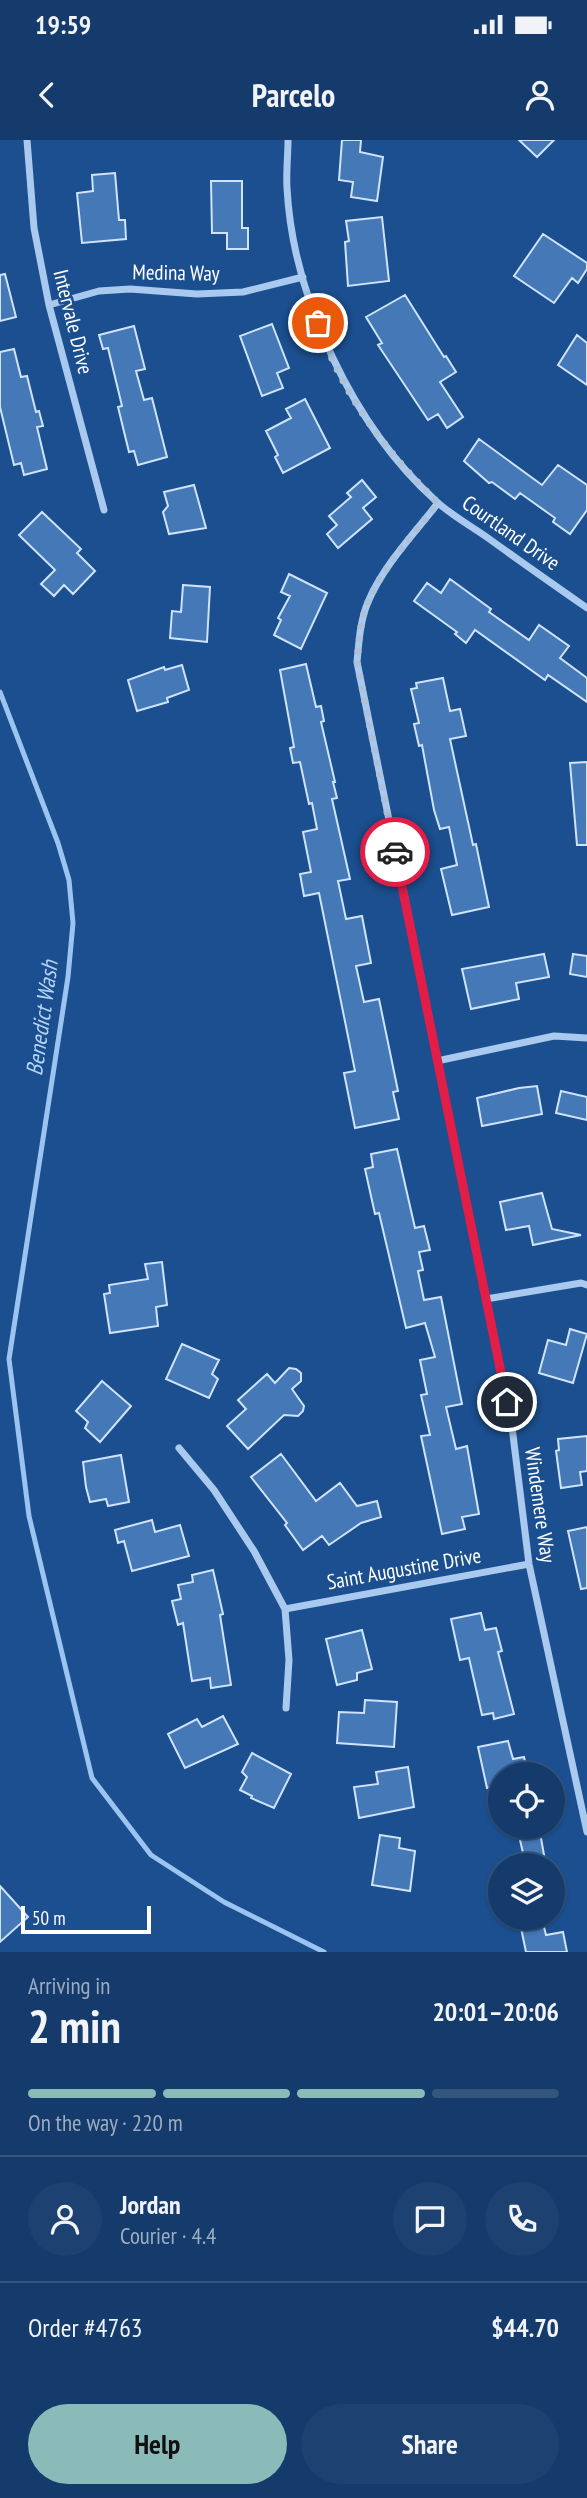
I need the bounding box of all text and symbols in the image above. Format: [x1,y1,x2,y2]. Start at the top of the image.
text: 19:59 [35,8,91,41]
text: Parcelo [252,74,335,116]
icon: back [28,76,66,114]
icon: person [521,76,559,114]
street label: Medina Way [132,258,220,287]
street label: Intervale Drive [47,267,100,377]
pin [288,293,348,353]
icon: bag [299,304,337,342]
street label: Courtland Drive [457,489,566,576]
courier [360,817,430,887]
icon: car [376,833,414,871]
water label: Benedict Wash [19,957,64,1077]
pin [477,1372,537,1432]
icon: home [488,1383,526,1421]
street label: Windemere Way [519,1445,562,1564]
street label: Saint Augustine Drive [325,1542,483,1595]
map controls [488,1762,565,1930]
button: locate [488,1762,565,1839]
button: layers [488,1853,565,1930]
scale bar [21,1903,150,1935]
text: 50 m [32,1906,66,1930]
text: Arriving in [28,1971,110,2000]
text: 20:01–20:06 [432,1995,559,2028]
text: 2 min [28,1996,121,2056]
text: On the way · 220 m [28,2108,183,2137]
button: person [28,2182,102,2256]
button: chat [393,2182,467,2256]
button: phone [485,2182,559,2256]
text: Jordan [120,2188,181,2221]
text: Courier · 4.4 [120,2221,216,2250]
text: Order #4763 [28,2311,143,2344]
text: $44.70 [491,2311,559,2344]
button: Help [28,2404,287,2484]
button: Share [301,2404,559,2484]

